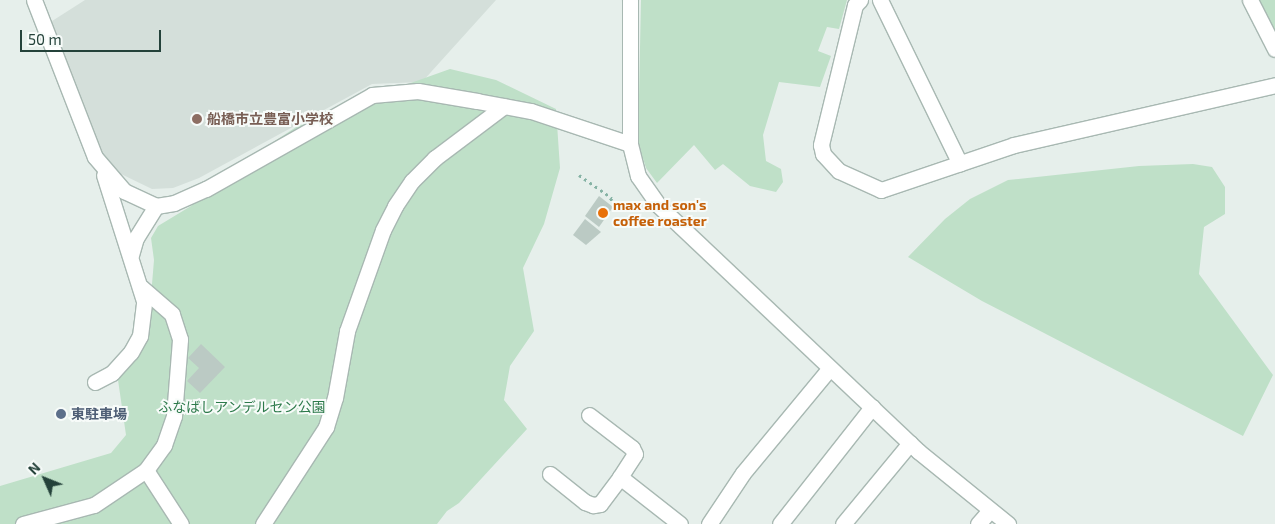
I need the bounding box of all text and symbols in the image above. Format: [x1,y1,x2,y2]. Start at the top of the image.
scale bar [22,20,164,52]
text: 50 m [28,30,62,48]
place label: 船橋市立豊富小学校 [207,111,333,127]
marker: 船橋市立豊富小学校 [191,113,203,125]
place label: max and son's coffee roaster [613,197,707,230]
marker: max and son's coffee roaster [597,207,609,219]
park label: ふなばしアンデルセン公園 [158,399,326,415]
place label: 東駐車場 [71,406,127,422]
marker: 東駐車場 [55,408,67,420]
north arrow [20,454,70,504]
text: N [24,459,43,478]

